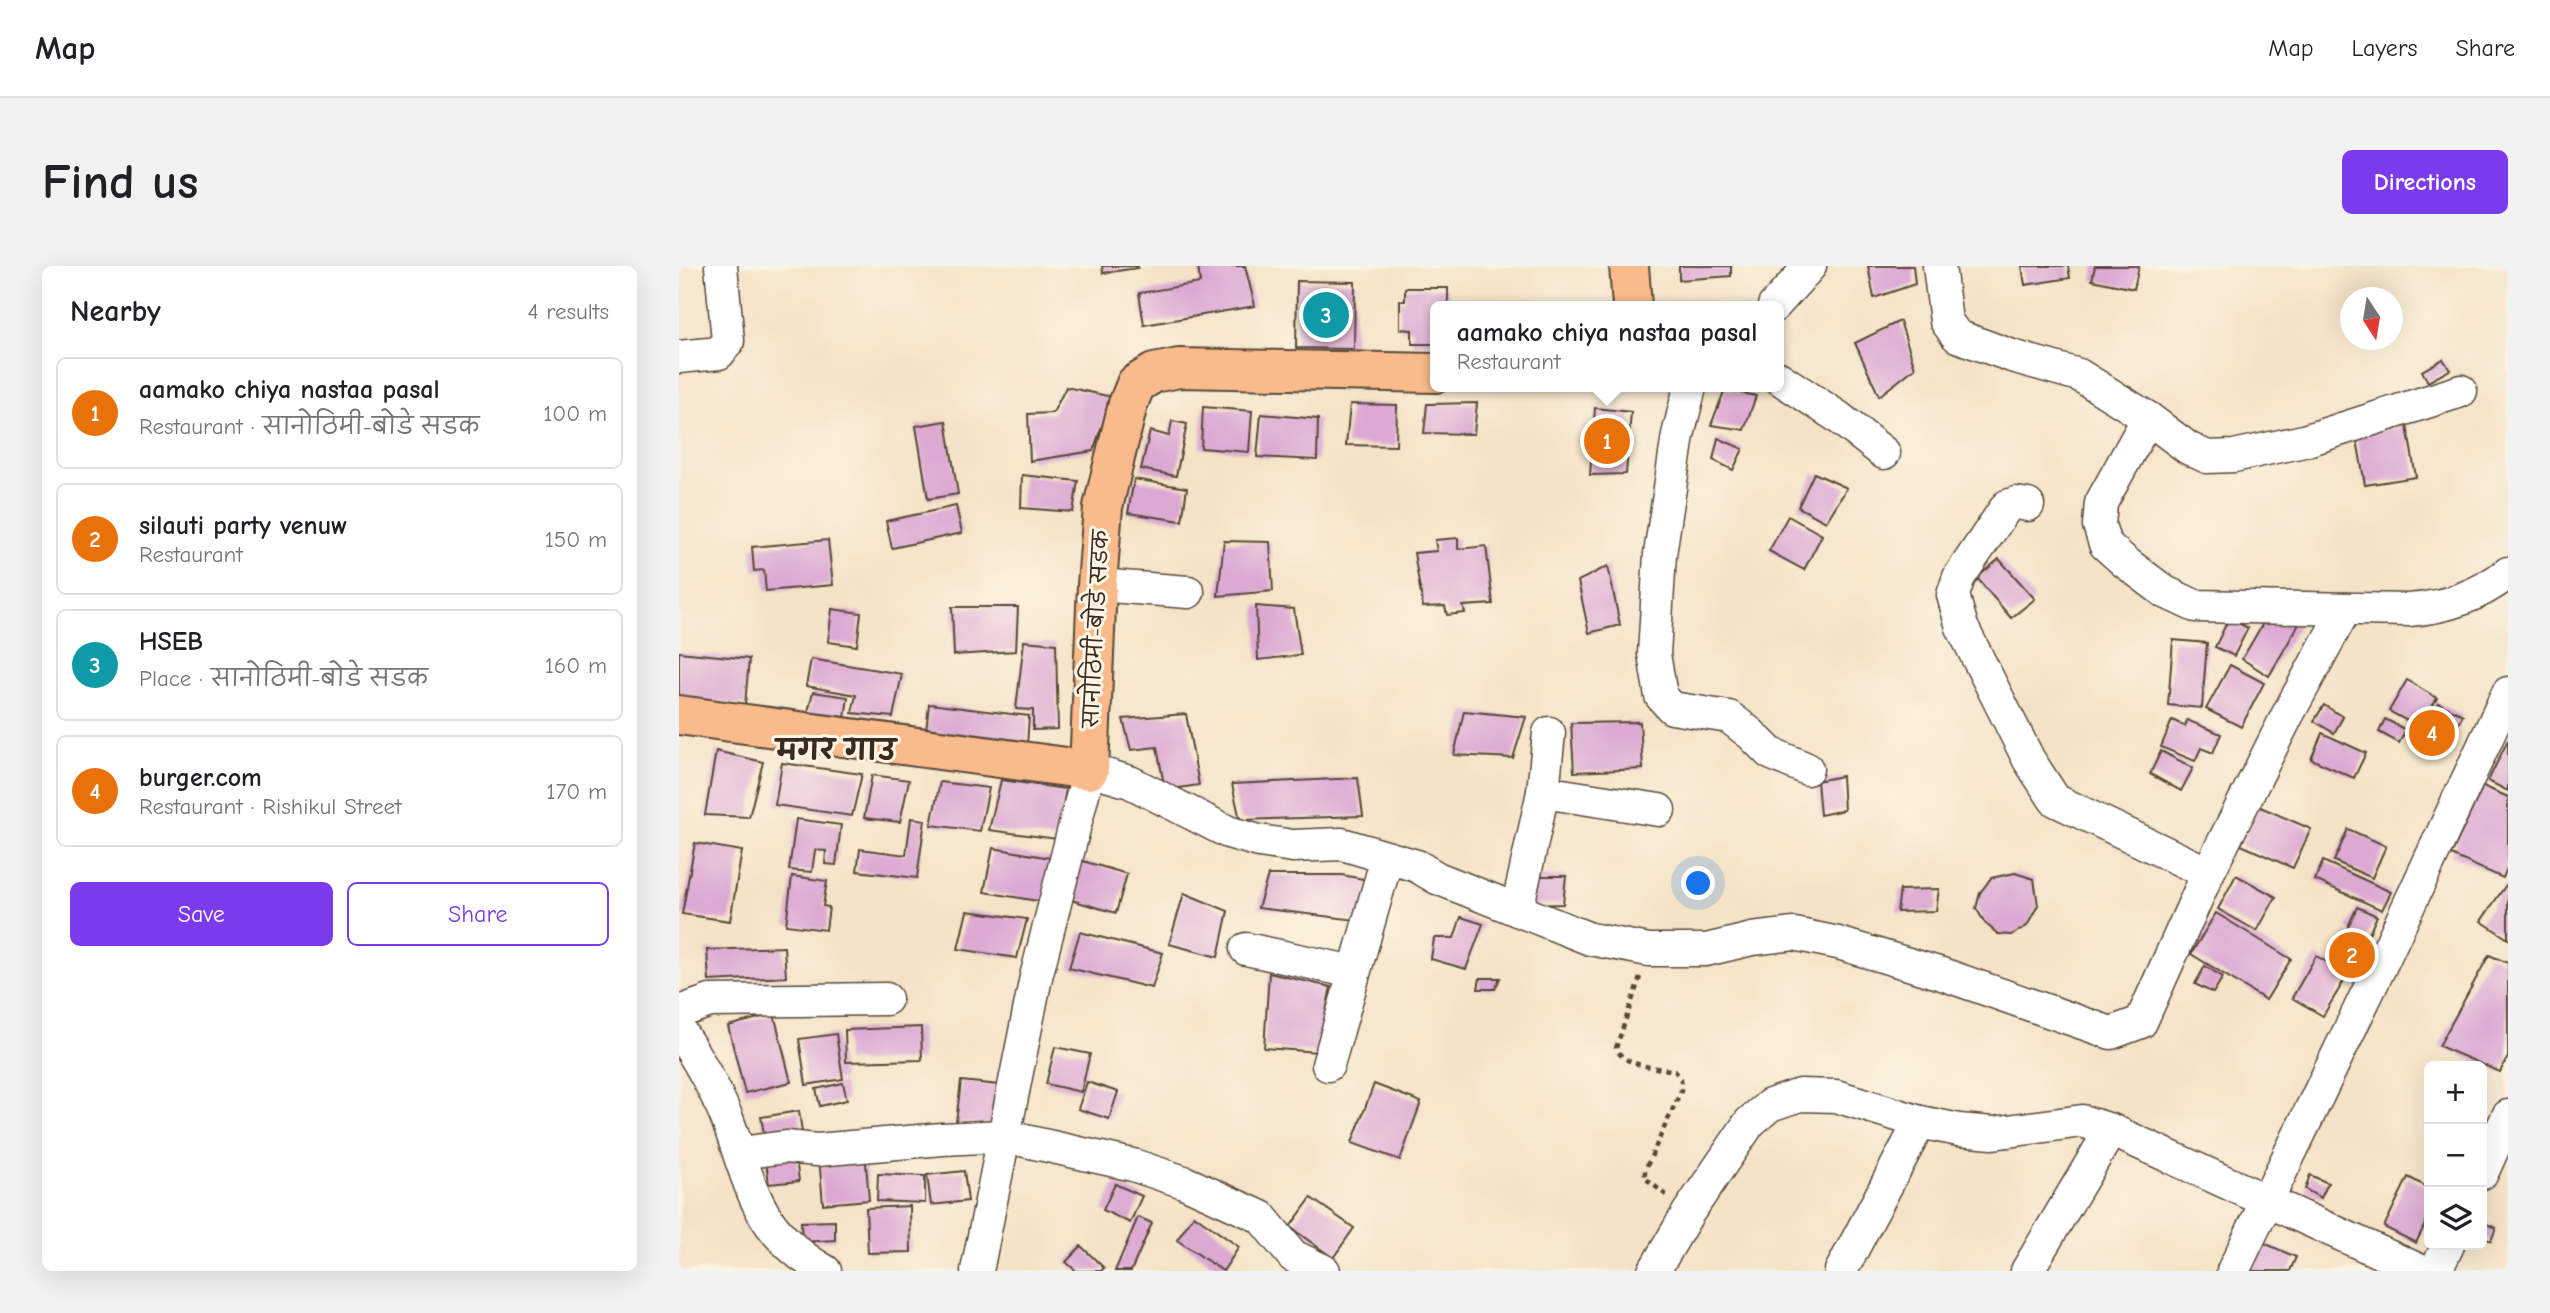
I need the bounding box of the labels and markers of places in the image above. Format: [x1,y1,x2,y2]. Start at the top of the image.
pin: 3 [1303,289,1349,341]
pin: 1 [1584,415,1630,467]
pin: 4 [2409,707,2455,759]
pin: 2 [2329,929,2375,981]

